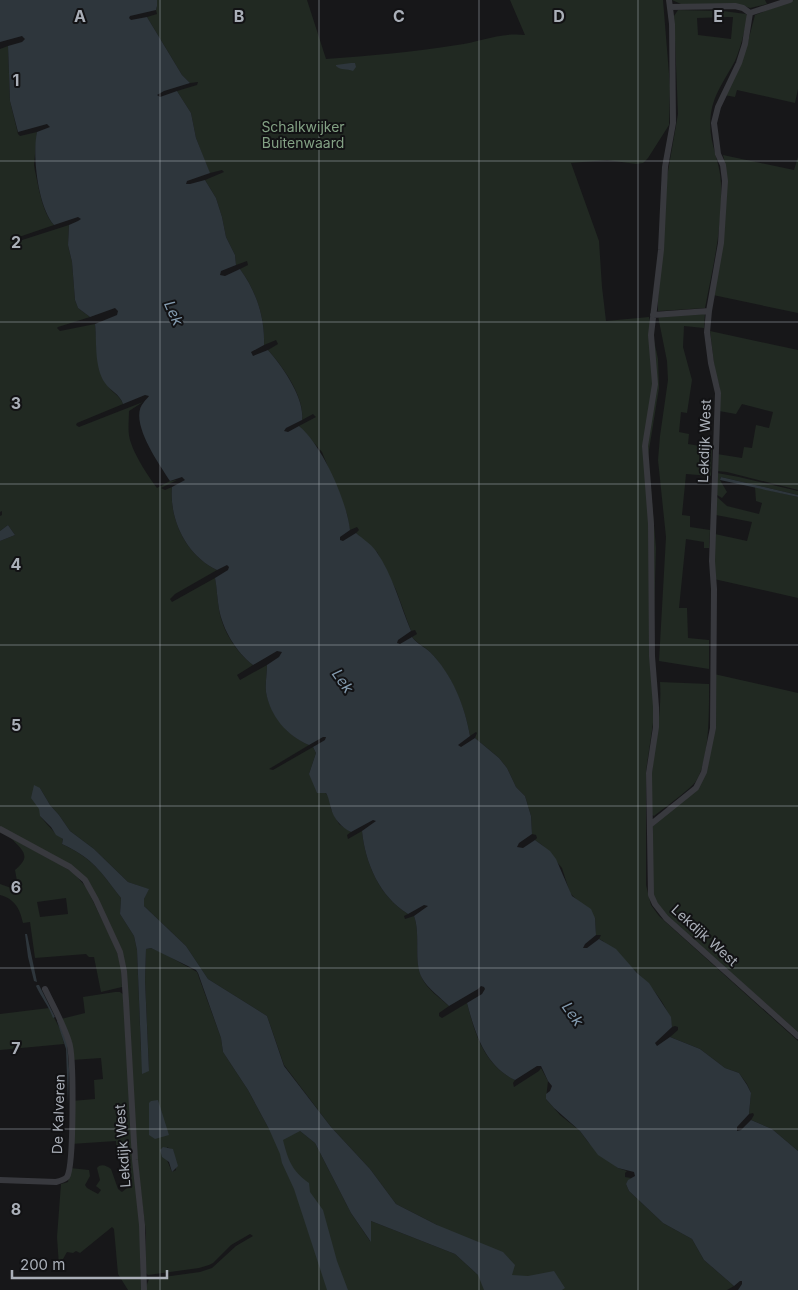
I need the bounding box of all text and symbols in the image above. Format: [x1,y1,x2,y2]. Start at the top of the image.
text: A [74,6,86,26]
text: B [234,6,244,26]
text: C [393,6,405,26]
text: D [553,6,565,26]
text: E [713,6,723,26]
text: 1 [13,70,19,90]
park label: Schalkwijker Buitenwaard [261,118,345,151]
text: 2 [11,232,21,252]
water label: Lek [160,298,188,329]
text: 3 [11,393,21,413]
street label: Lekdijk West [694,398,714,483]
text: 4 [11,554,22,574]
water label: Lek [328,665,358,697]
text: 5 [11,715,21,735]
text: 6 [11,877,21,897]
street label: Lekdijk West [668,901,742,970]
water label: Lek [558,998,588,1030]
text: 7 [11,1038,21,1058]
street label: De Kalveren [48,1074,68,1154]
street label: Lekdijk West [111,1103,133,1188]
text: 8 [11,1199,21,1219]
scale bar [12,1248,168,1280]
text: 200 m [20,1255,65,1274]

